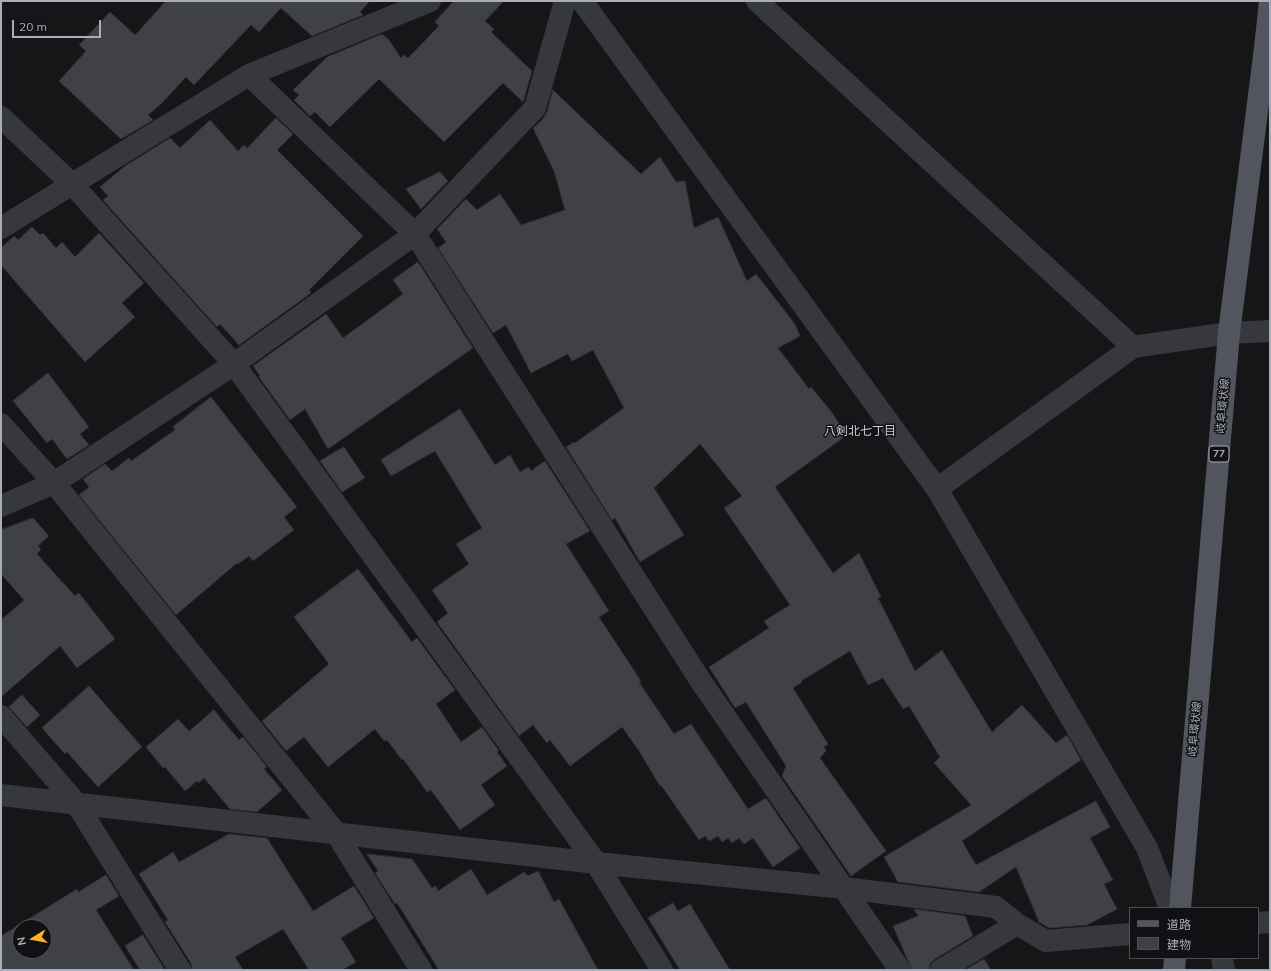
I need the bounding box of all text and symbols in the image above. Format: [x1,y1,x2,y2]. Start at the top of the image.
scale bar [14,12,103,38]
text: 20 m [19,19,47,34]
street label: 岐阜環状線 [1214,378,1232,434]
district label: 八剣北七丁目 [824,424,896,438]
road number: 77 [1209,446,1229,462]
street label: 岐阜環状線 [1186,701,1204,757]
legend [1129,907,1259,959]
text: 道路 [1167,917,1191,932]
north arrow [12,919,52,959]
text: N [14,936,29,947]
text: 建物 [1167,937,1191,952]

